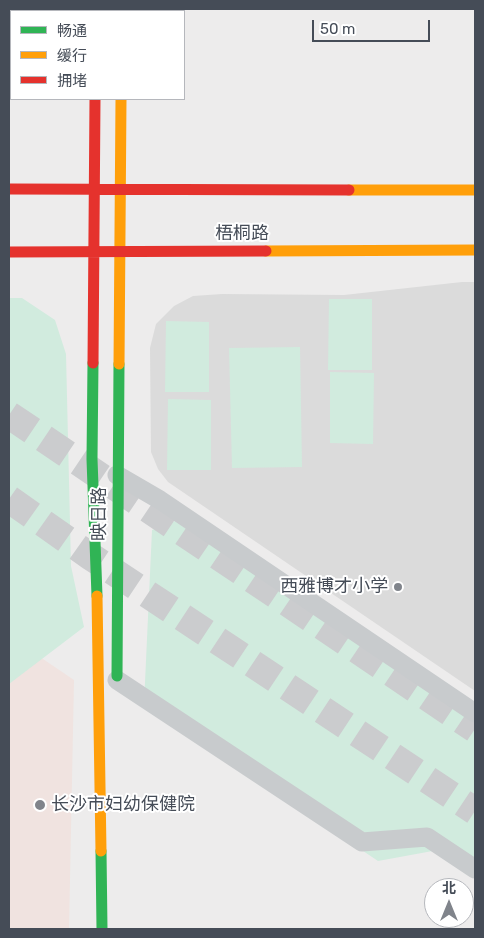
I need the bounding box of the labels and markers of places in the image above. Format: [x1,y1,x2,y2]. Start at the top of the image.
place label: 西雅博才小学 [280,576,388,598]
marker: 西雅博才小学 [392,581,404,593]
place label: 长沙市妇幼保健院 [51,794,195,816]
marker: 长沙市妇幼保健院 [33,798,47,812]

